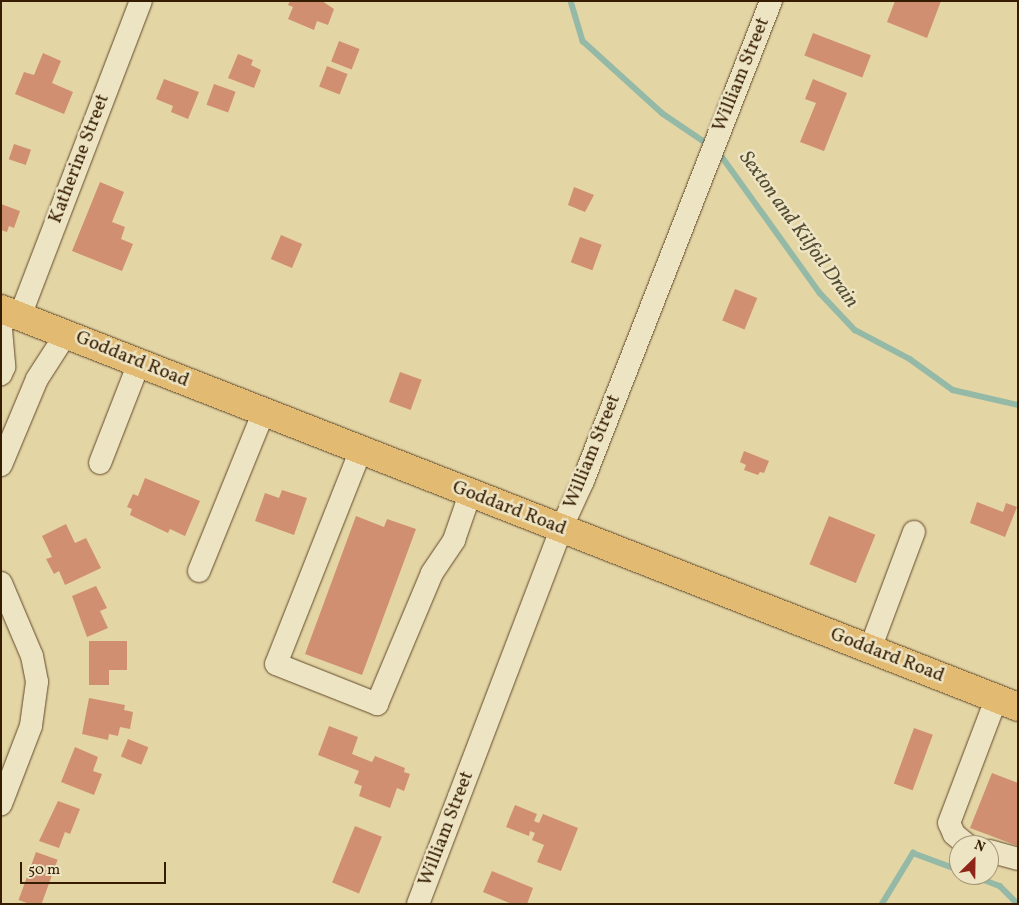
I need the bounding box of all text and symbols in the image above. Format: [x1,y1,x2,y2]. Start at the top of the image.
street label: William Street [709,15,775,135]
street label: Katherine Street [45,91,115,227]
water label: Sexton and Kilfoil Drain [733,147,863,313]
street label: Goddard Road [72,327,192,393]
street label: William Street [560,392,626,512]
street label: Goddard Road [449,477,569,541]
street label: Goddard Road [827,624,947,688]
street label: William Street [415,768,479,890]
north arrow [949,835,999,885]
text: N [971,836,988,857]
scale bar [22,852,169,884]
text: 50 m [28,860,60,881]

